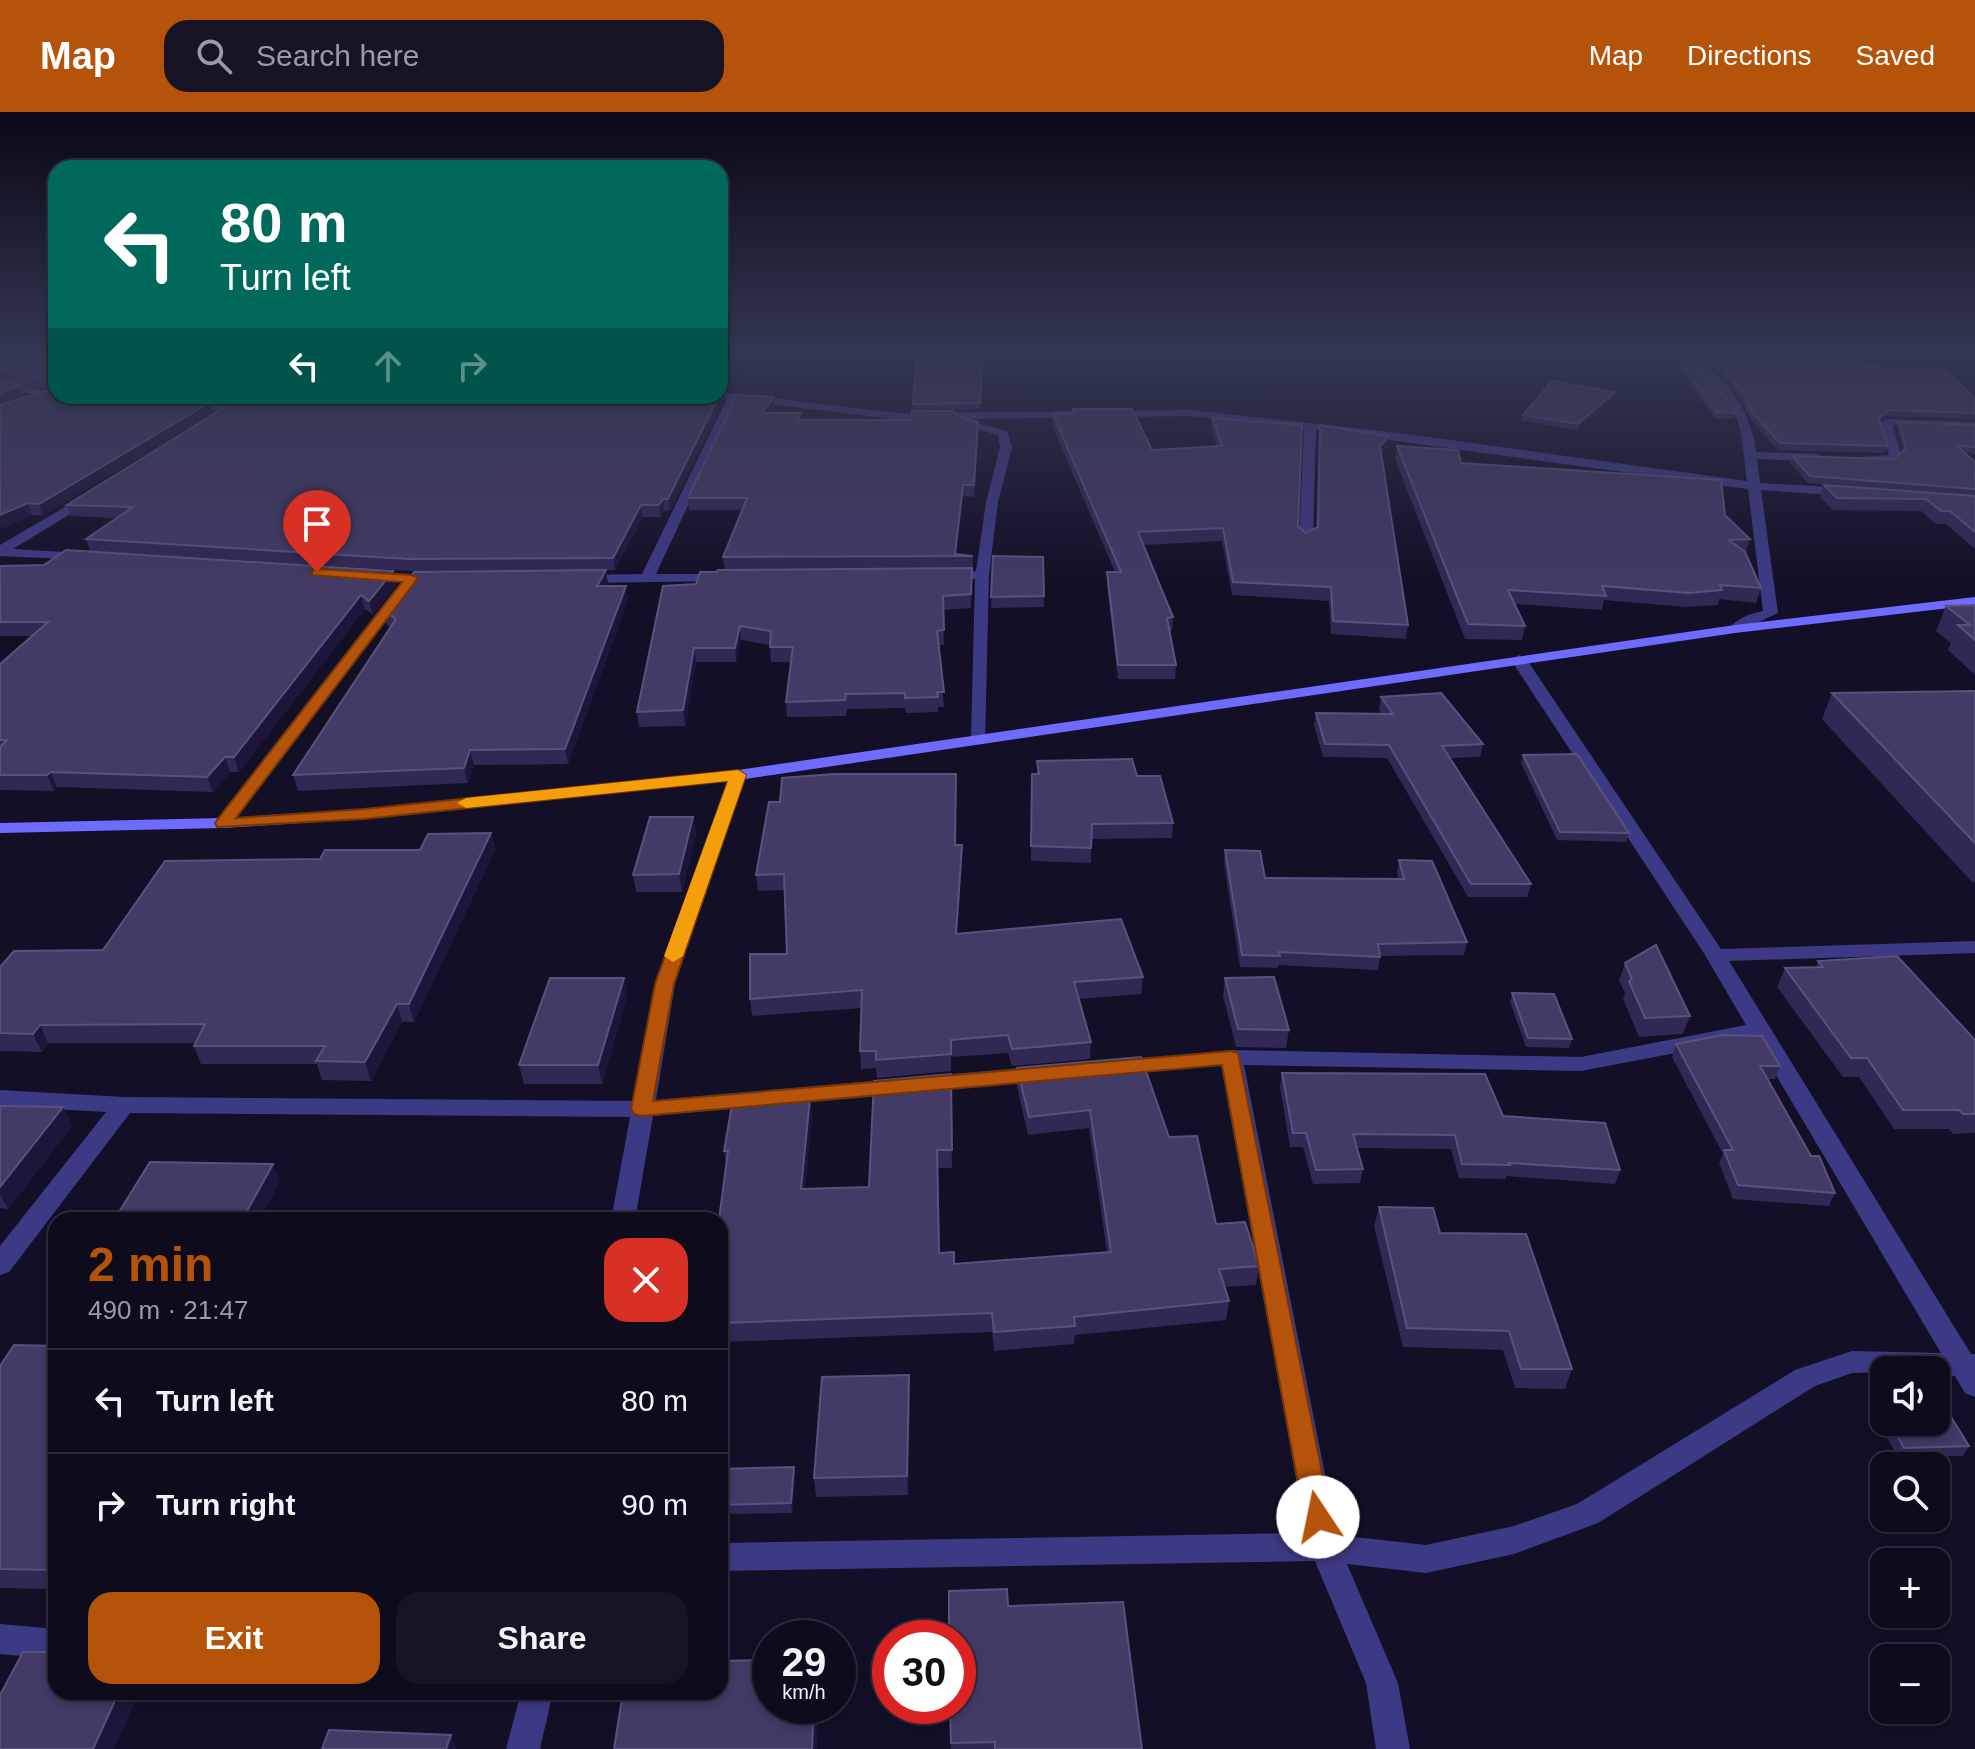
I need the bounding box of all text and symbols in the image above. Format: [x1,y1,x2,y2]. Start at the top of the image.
search box [164,20,724,92]
icon: search [192,34,236,78]
text: Map [40,35,116,77]
text: Search here [256,39,419,72]
text: Map [1589,40,1643,71]
text: Directions [1687,40,1812,71]
text: Saved [1856,40,1935,71]
text: 80 m [220,191,348,254]
icon: left [88,192,192,296]
text: Turn left [220,257,351,298]
icon: left [282,344,326,388]
icon: ahead [366,344,410,388]
icon: right [450,344,494,388]
pin [283,490,351,572]
icon: arrive [295,502,339,546]
text: 2 min [88,1238,213,1291]
button: close [604,1238,688,1322]
text: 490 m · 21:47 [88,1295,248,1325]
map controls [1870,1356,1950,1724]
button: sound [1870,1356,1950,1436]
icon: left [88,1379,132,1423]
text: Turn left [156,1384,274,1417]
text: 80 m [621,1384,688,1417]
button: search [1870,1452,1950,1532]
position arrow [1276,1475,1360,1559]
icon: right [88,1483,132,1527]
text: Turn right [156,1488,295,1521]
text: 90 m [621,1488,688,1521]
button: + [1870,1548,1950,1628]
button: Exit [88,1592,380,1684]
button: Share [396,1592,688,1684]
speed limit sign: 30 [872,1620,976,1724]
text: 29 [782,1640,826,1684]
button: − [1870,1644,1950,1724]
text: km/h [782,1681,826,1703]

